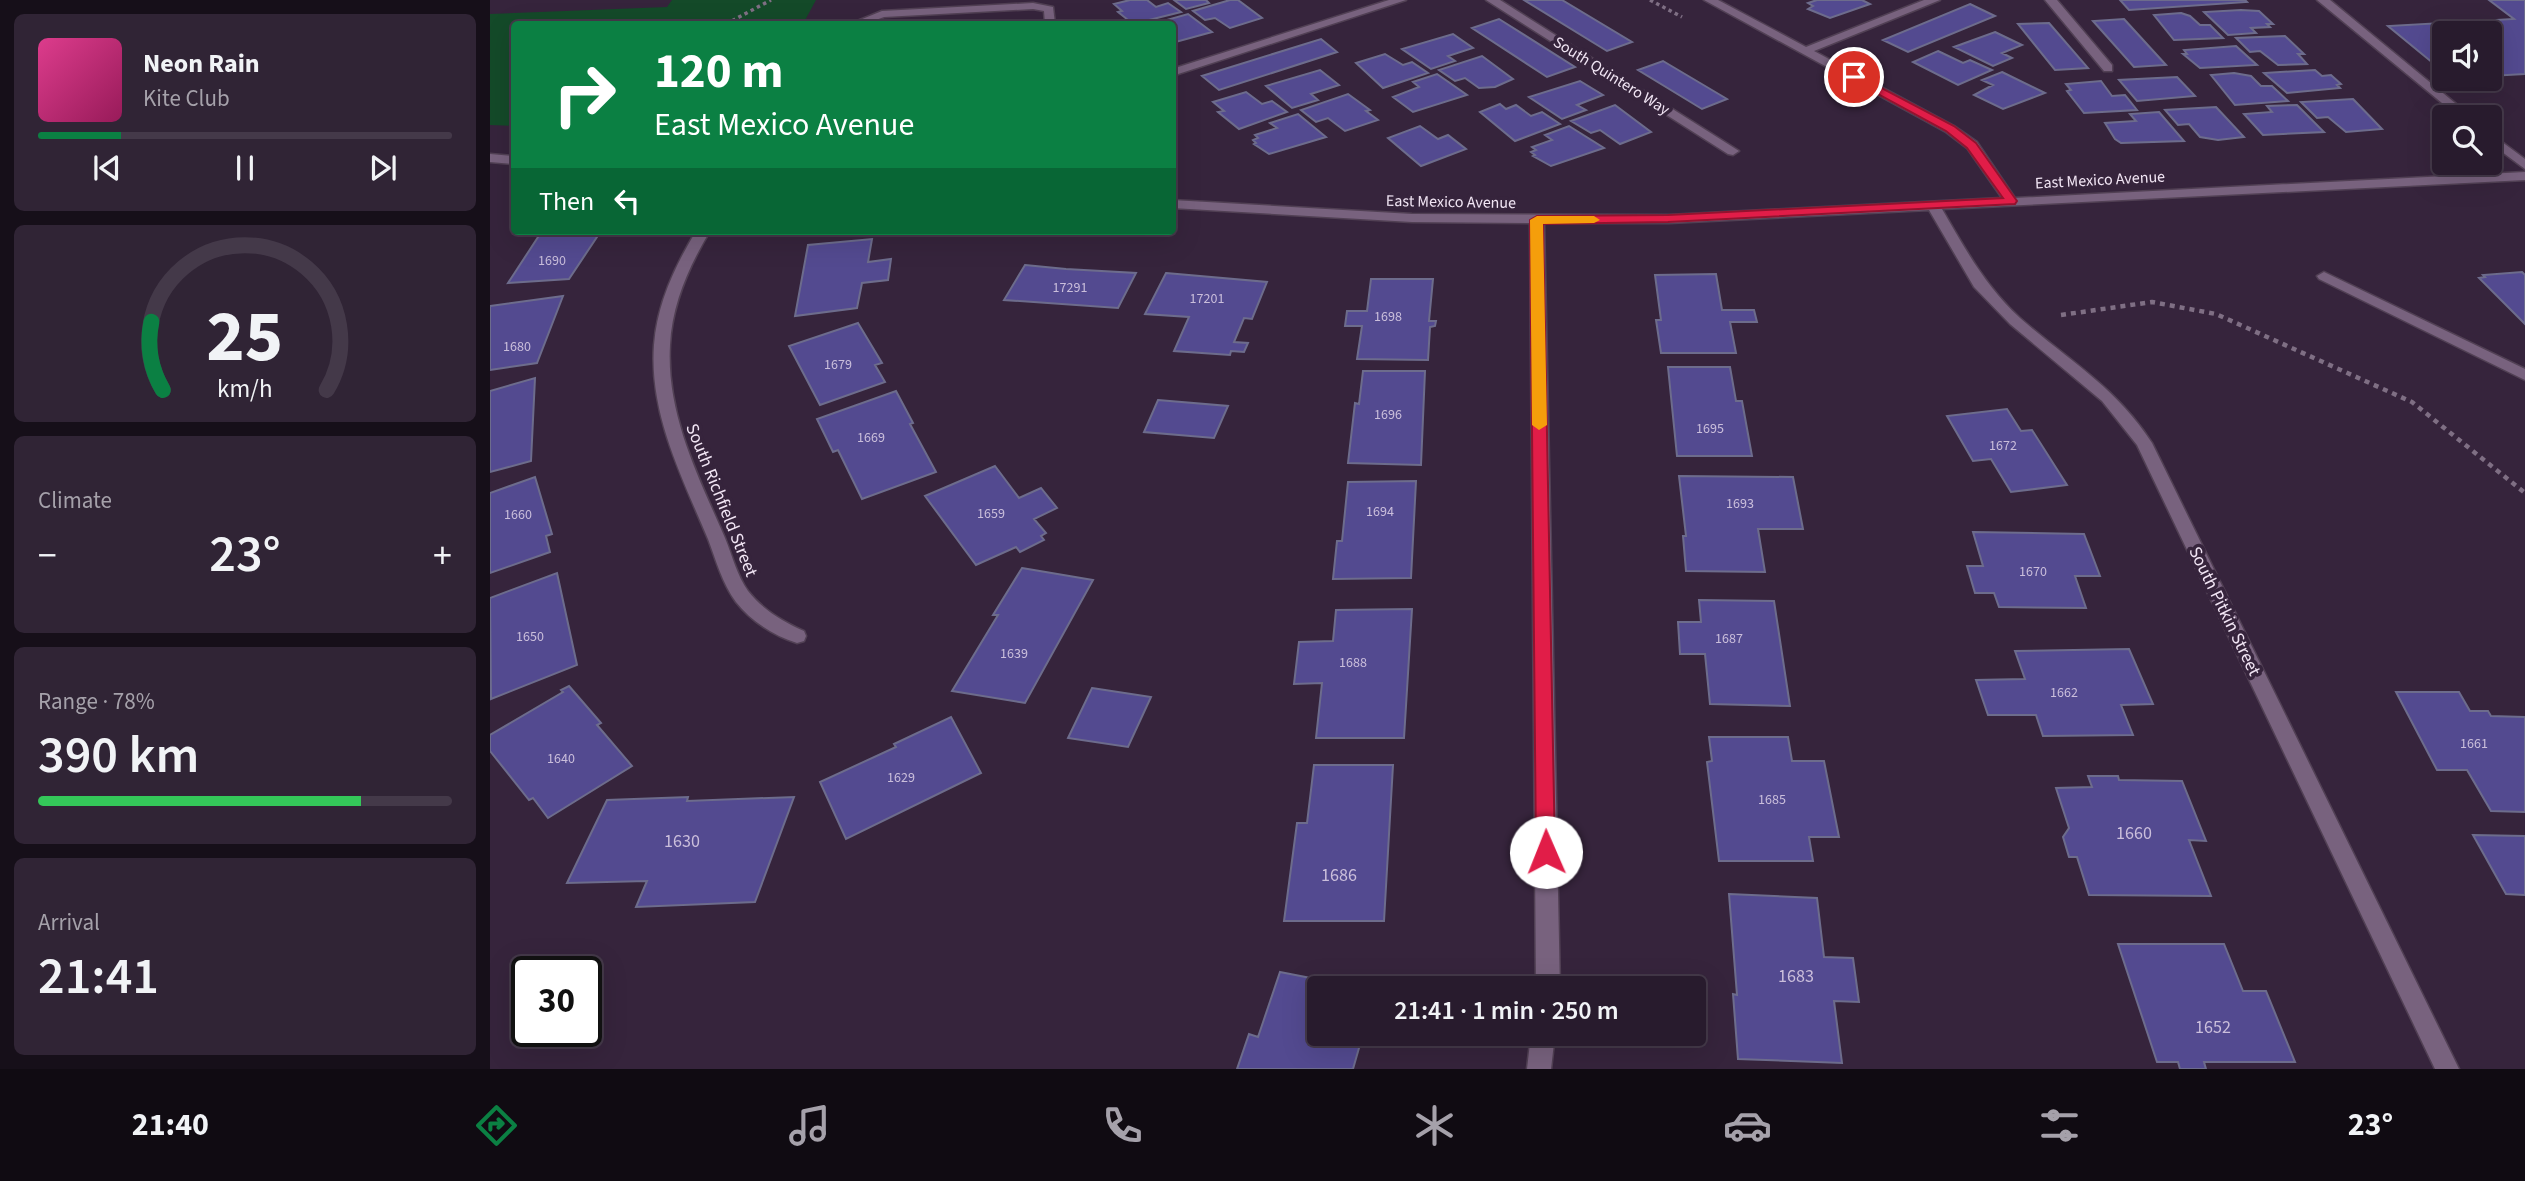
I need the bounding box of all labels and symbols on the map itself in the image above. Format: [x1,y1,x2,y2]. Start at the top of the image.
street label: South Quintero Way [1549,31,1674,121]
pin [1824,47,1884,107]
street label: East Mexico Avenue [2034,166,2166,194]
street label: East Mexico Avenue [1386,190,1516,214]
house number: 1690 [538,251,566,271]
house number: 17291 [1053,278,1087,298]
house number: 17201 [1190,289,1224,309]
house number: 1698 [1374,307,1402,327]
house number: 1680 [503,337,531,357]
house number: 1679 [824,355,852,375]
house number: 1696 [1374,405,1402,425]
house number: 1695 [1696,419,1724,439]
street label: South Richfield Street [679,420,764,581]
house number: 1669 [857,428,885,448]
house number: 1672 [1989,436,2017,456]
house number: 1693 [1726,494,1754,514]
house number: 1694 [1366,502,1394,522]
house number: 1659 [977,504,1005,524]
house number: 1660 [504,505,532,525]
street label: South Pitkin Street [2182,542,2267,680]
house number: 1670 [2019,562,2047,582]
house number: 1650 [516,627,544,647]
house number: 1687 [1715,629,1743,649]
house number: 1639 [1000,644,1028,664]
house number: 1688 [1339,653,1367,673]
house number: 1662 [2050,683,2078,703]
house number: 1661 [2460,734,2488,754]
house number: 1640 [547,749,575,769]
house number: 1629 [887,768,915,788]
house number: 1685 [1758,790,1786,810]
position arrow [1509,815,1583,889]
house number: 1660 [2116,821,2152,846]
house number: 1630 [664,829,700,854]
house number: 1686 [1321,863,1357,888]
speed limit sign: 30 [511,956,602,1047]
house number: 1683 [1778,964,1814,989]
house number: 1652 [2195,1015,2231,1040]

